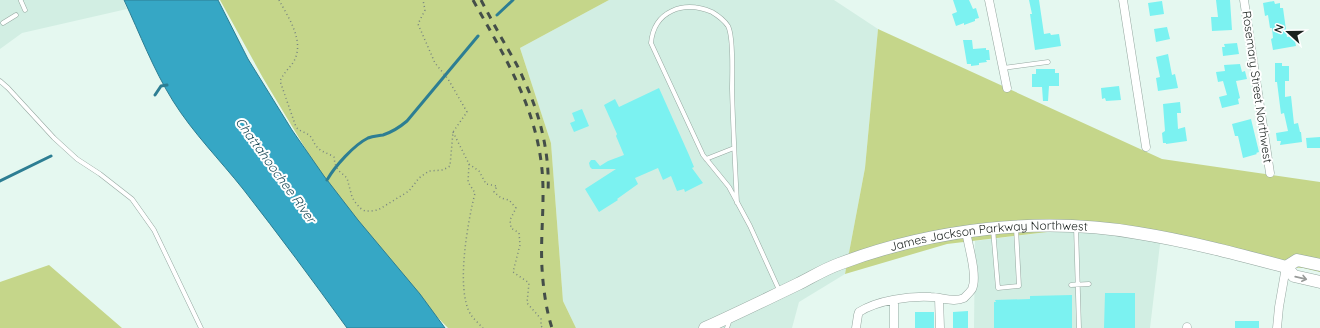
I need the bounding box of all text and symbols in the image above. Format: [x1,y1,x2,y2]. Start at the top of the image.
street label: Rosemary Street Northwest [1239,10,1276,164]
north arrow [1268,12,1308,52]
text: N [1271,22,1287,35]
water label: Chattahoochee River [232,114,321,228]
street label: James Jackson Parkway Northwest [888,218,1088,254]
one-way arrow [1294,274,1307,282]

